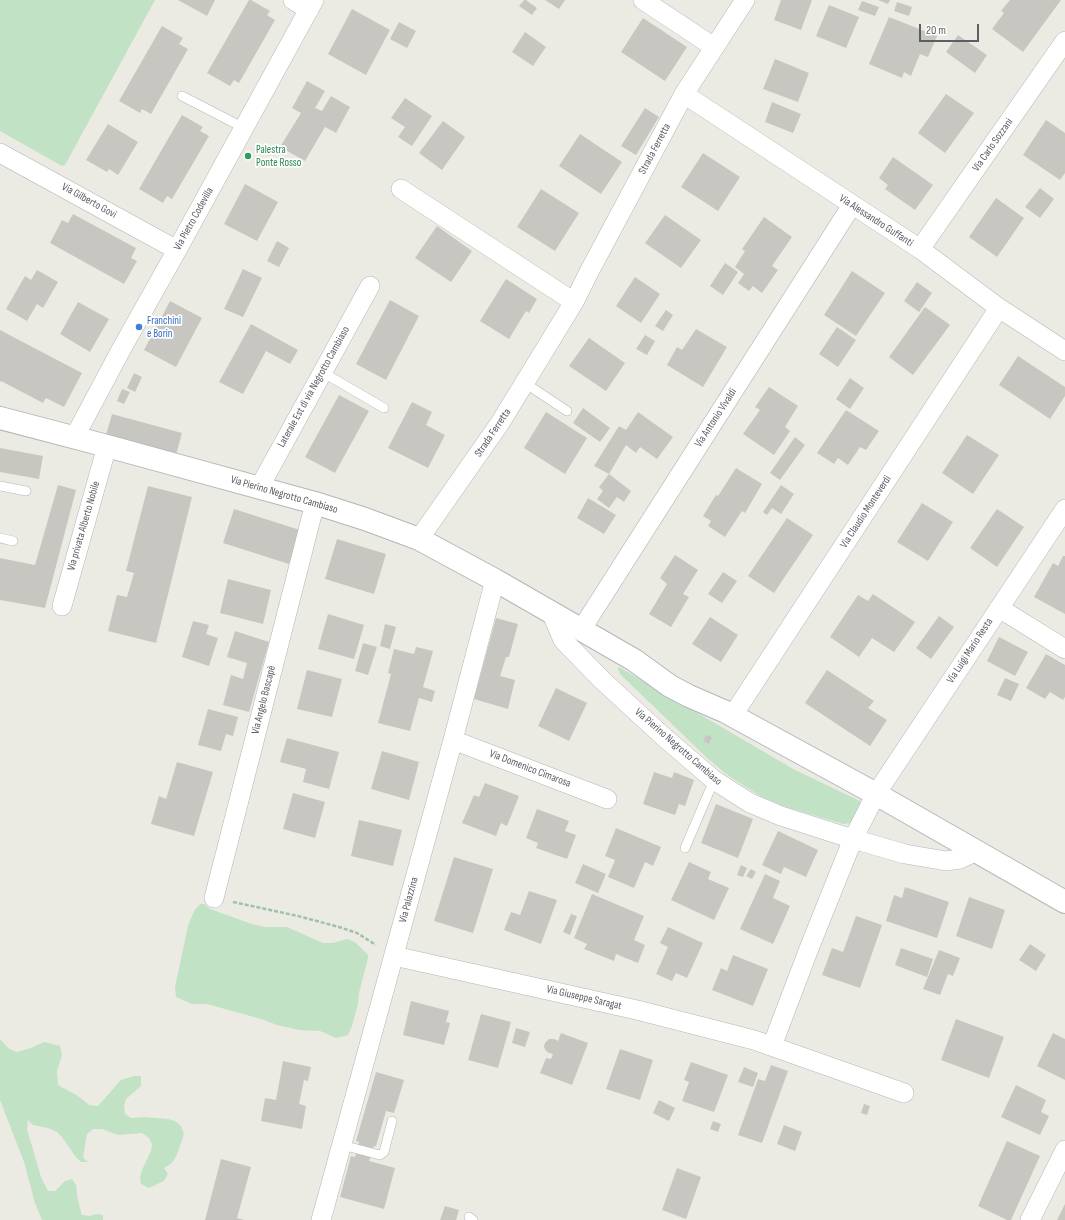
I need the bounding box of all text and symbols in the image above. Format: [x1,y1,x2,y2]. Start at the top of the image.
scale bar [921,16,981,42]
text: 20 m [926,23,946,38]
street label: Via Carlo Sozzani [970,116,1016,174]
street label: Strada Ferretta [636,121,674,177]
place label: Palestra Ponte Rosso [256,143,301,169]
marker: Palestra Ponte Rosso [243,151,253,161]
street label: Via Gilberto Govi [59,181,119,221]
street label: Via Pietro Codevilla [171,185,217,253]
street label: Via Alessandro Guffanti [837,192,915,250]
place label: Franchini e Borin [147,314,181,340]
marker: Franchini e Borin [134,322,144,332]
street label: Laterale Est di via Negrotto Cambiaso [275,324,353,450]
street label: Via Antonio Vivaldi [692,386,740,450]
street label: Strada Ferretta [472,406,514,460]
street label: Via Pierino Negrotto Cambiaso [229,473,339,517]
street label: Via Claudio Monteverdi [838,473,894,551]
street label: Via privata Alberto Nobile [65,480,103,572]
street label: Via Luigi Mario Resta [944,616,996,686]
street label: Via Angelo Bascapè [249,664,279,736]
street label: Via Pierino Negrotto Cambiaso [632,706,724,788]
street label: Via Domenico Cimarosa [487,747,573,791]
street label: Via Palazzina [397,876,421,924]
street label: Via Giuseppe Saragat [545,983,623,1013]

